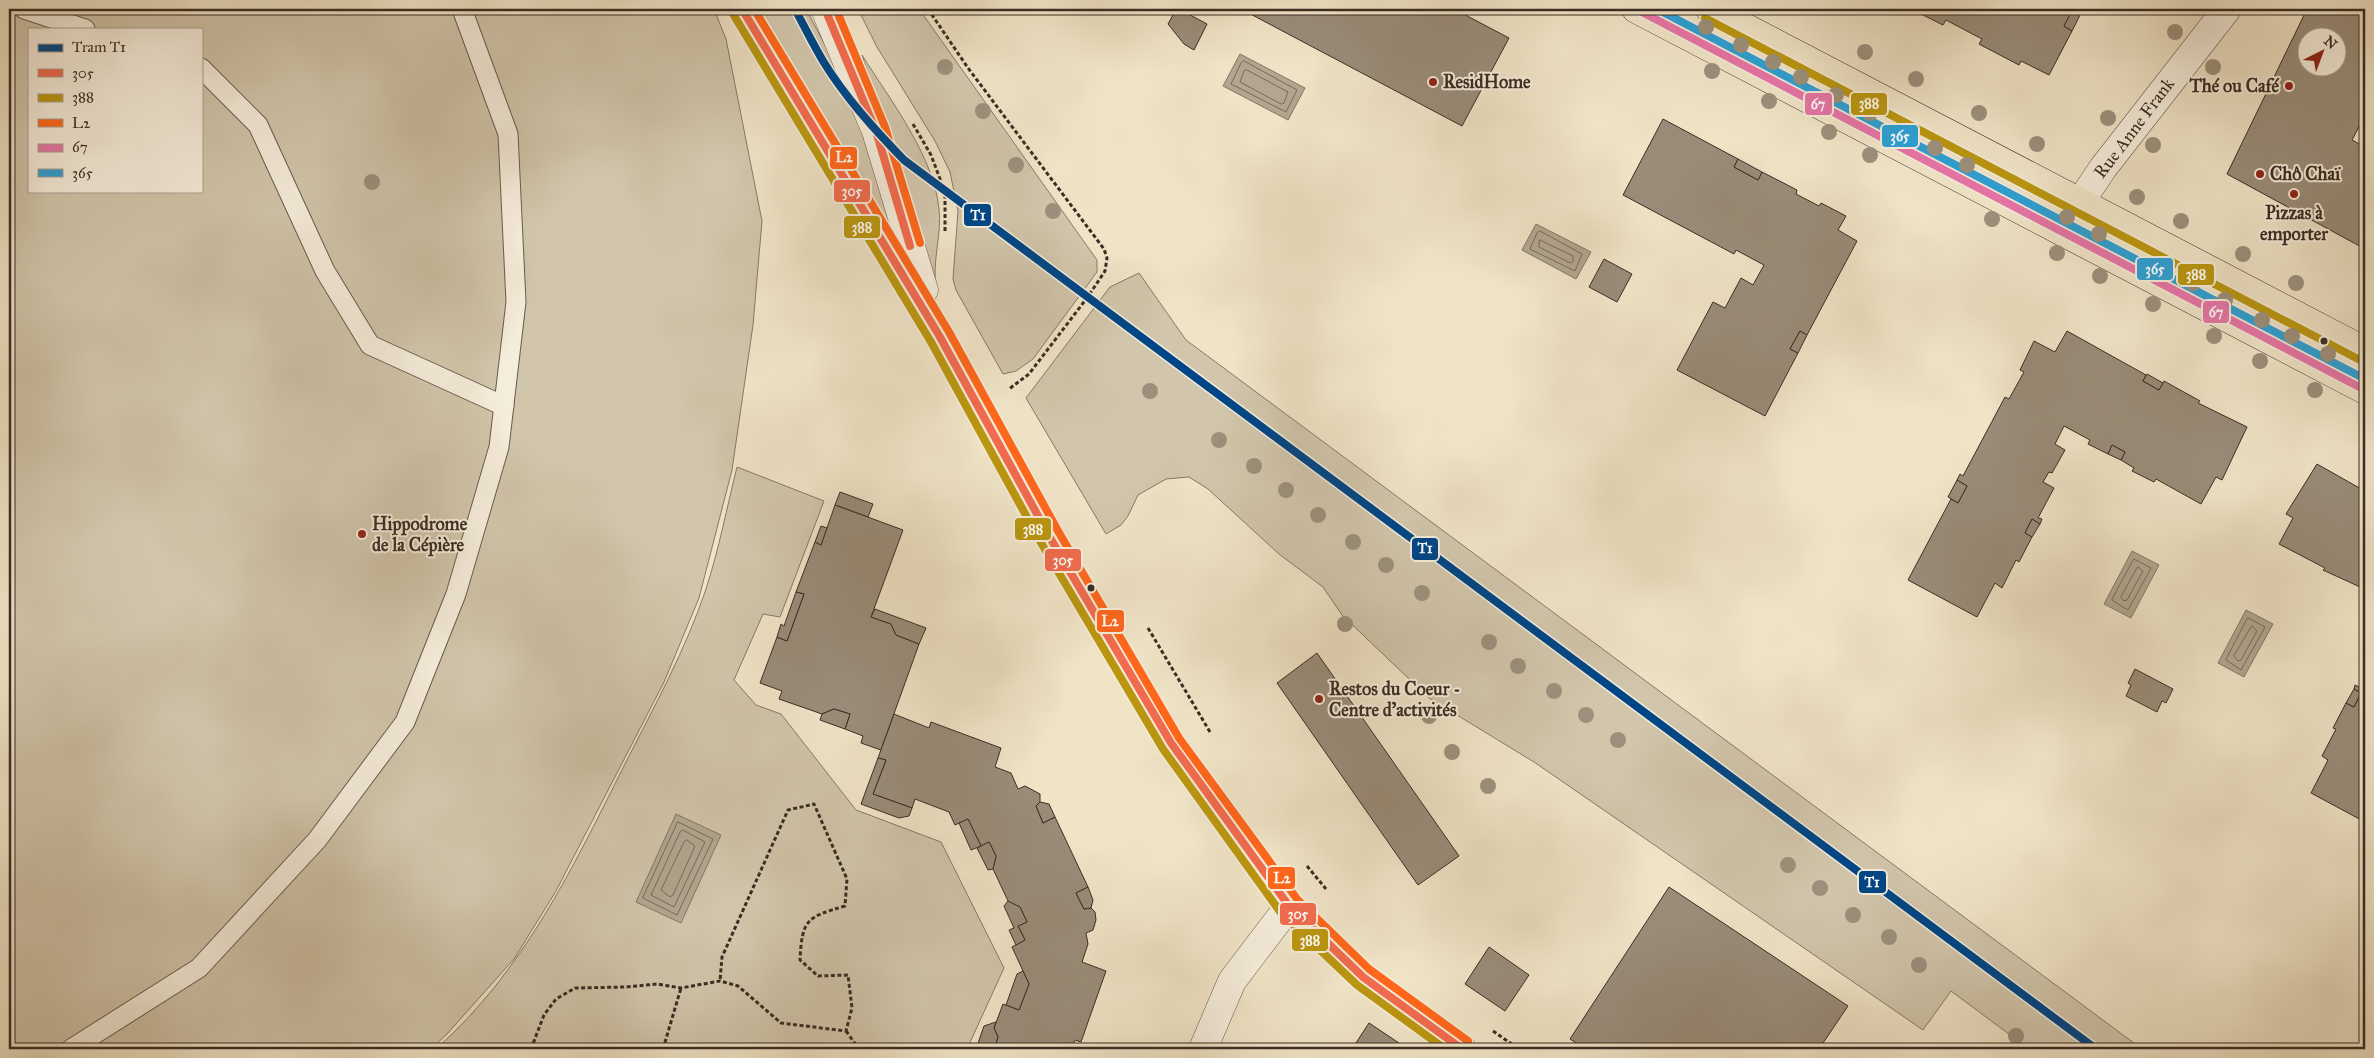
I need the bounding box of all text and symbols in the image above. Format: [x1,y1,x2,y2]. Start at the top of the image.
legend [28,28,202,192]
north arrow [2296,28,2346,78]
text: N [2320,32,2341,53]
text: Tram T1 [72,38,126,56]
text: 305 [72,64,94,82]
place label: ResidHome [1443,71,1531,93]
street label: Rue Anne Frank [2089,73,2179,183]
place label: Thé ou Café [2188,75,2279,97]
marker: ResidHome [1427,76,1439,88]
marker: Thé ou Café [2283,80,2295,92]
text: 388 [72,88,94,106]
line badge: 67 [1804,92,1833,116]
line badge: 388 [1850,92,1888,116]
text: 388 [1859,95,1879,113]
text: 67 [1811,96,1826,113]
text: L2 [72,114,91,132]
line badge: 365 [1881,124,1919,148]
text: 365 [1890,128,1910,146]
text: 67 [72,138,88,156]
line badge: L2 [829,146,858,170]
text: L2 [835,149,854,166]
place label: Chô Chaï [2270,163,2341,185]
text: 365 [72,164,93,182]
marker: Chô Chaï [2254,168,2266,180]
line badge: 305 [833,179,871,203]
text: 305 [842,183,863,201]
marker: Pizzas à emporter [2288,188,2300,200]
place label: Pizzas à emporter [2260,202,2329,246]
line badge: T1 [963,203,992,227]
text: T1 [969,207,986,224]
line badge: 388 [843,215,881,239]
text: 388 [852,219,872,237]
line badge: 365 [2136,257,2174,281]
text: 365 [2145,261,2165,279]
line badge: 388 [2177,263,2215,286]
text: 388 [2186,266,2206,284]
line badge: 67 [2202,300,2230,324]
text: 67 [2209,304,2224,321]
unlabelled marker [2319,336,2329,346]
place label: Hippodrome de la Cépière [372,513,468,557]
line badge: 388 [1014,517,1052,541]
text: 388 [1023,521,1043,539]
marker: Hippodrome de la Cépière [356,528,368,540]
line badge: T1 [1411,537,1439,561]
text: T1 [1416,540,1433,557]
line badge: 305 [1044,548,1082,572]
text: 305 [1053,552,1074,570]
unlabelled marker [1086,583,1096,593]
line badge: L2 [1096,609,1125,633]
text: L2 [1101,613,1120,630]
place label: Restos du Coeur - Centre d'activités [1329,678,1461,721]
marker: Restos du Coeur - Centre d'activités [1313,693,1325,705]
line badge: L2 [1267,866,1296,890]
text: L2 [1273,870,1292,887]
line badge: T1 [1858,870,1887,894]
text: T1 [1863,874,1880,891]
line badge: 305 [1279,902,1317,926]
text: 305 [1288,906,1309,924]
line badge: 388 [1291,928,1329,952]
text: 388 [1300,932,1320,950]

